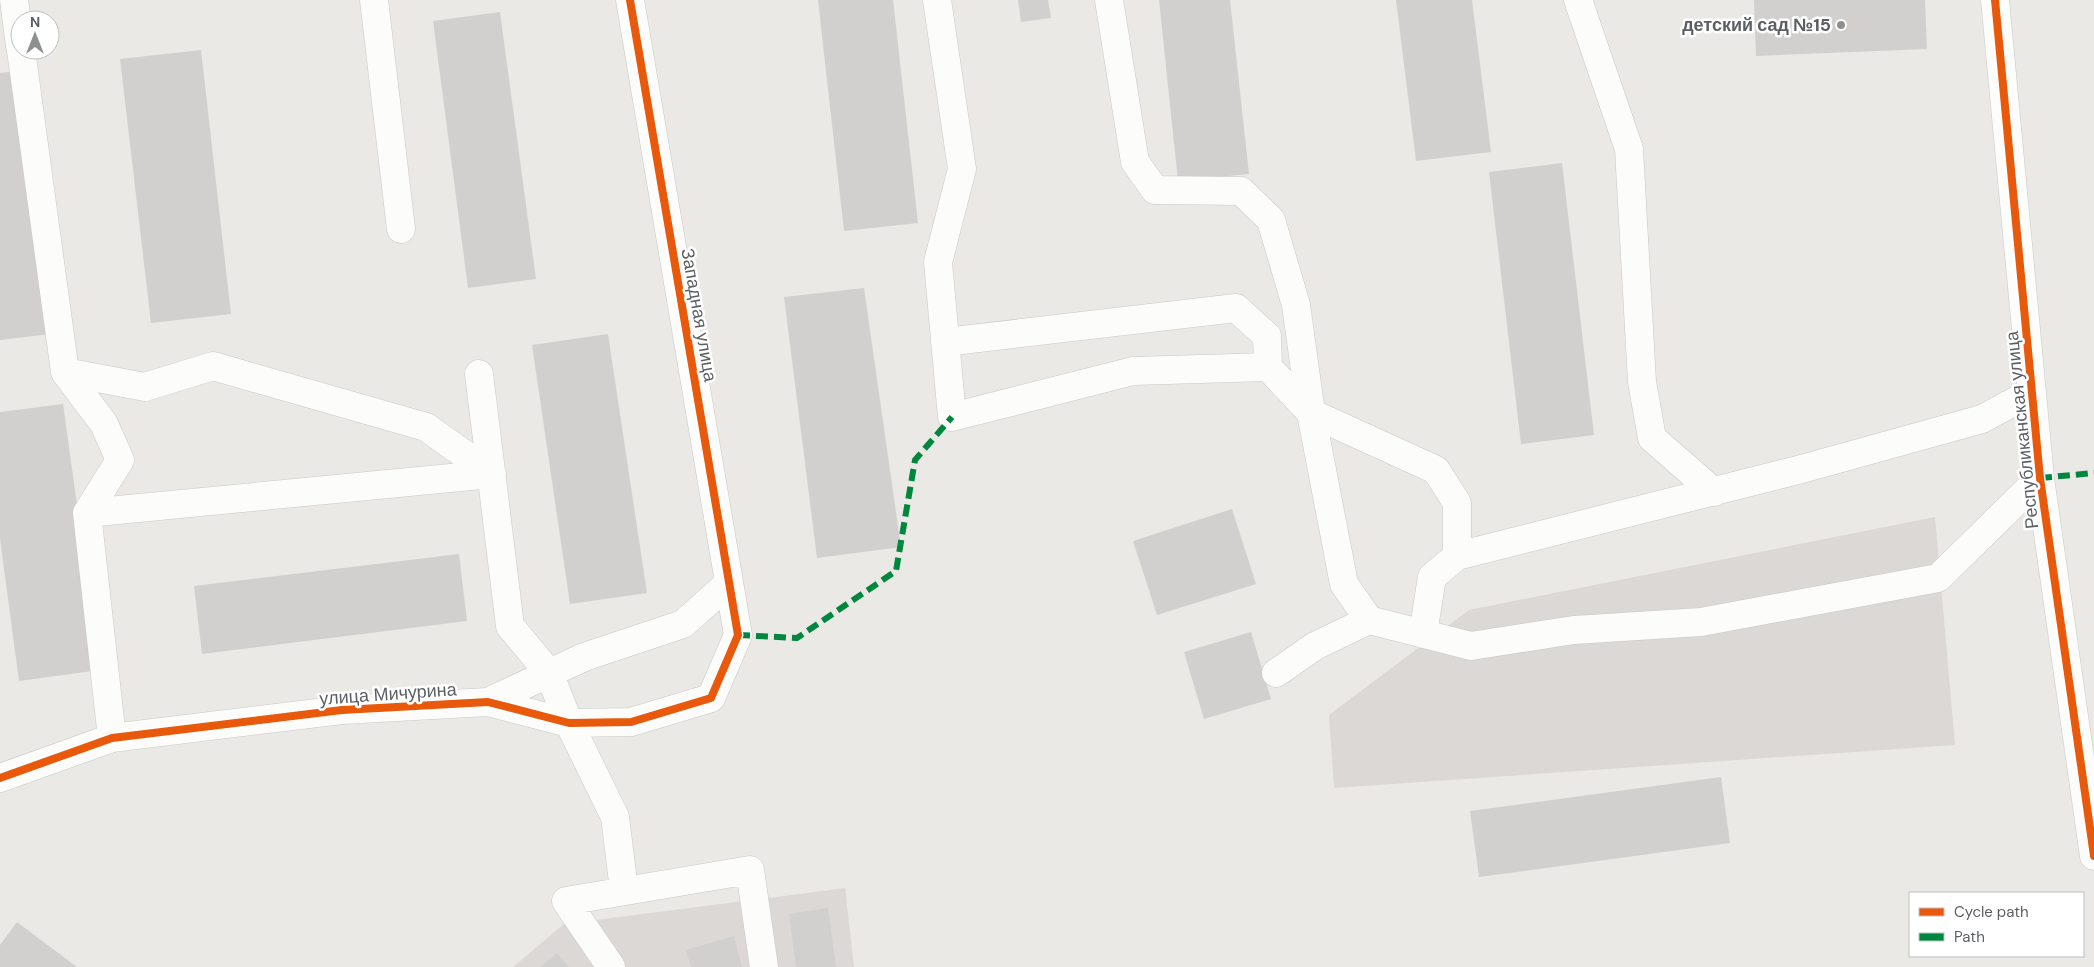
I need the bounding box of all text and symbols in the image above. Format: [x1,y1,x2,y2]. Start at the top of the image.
north arrow [10,10,60,60]
text: N [30,13,40,31]
place label: детский сад №15 [1682,13,1831,37]
marker: детский сад №15 [1835,19,1847,31]
street label: Западная улица [675,246,723,385]
street label: Республиканская улица [2000,329,2044,530]
street label: улица Мичурина [319,677,458,711]
legend [1909,892,2084,957]
text: Cycle path [1954,902,2029,922]
text: Path [1954,927,1985,947]

